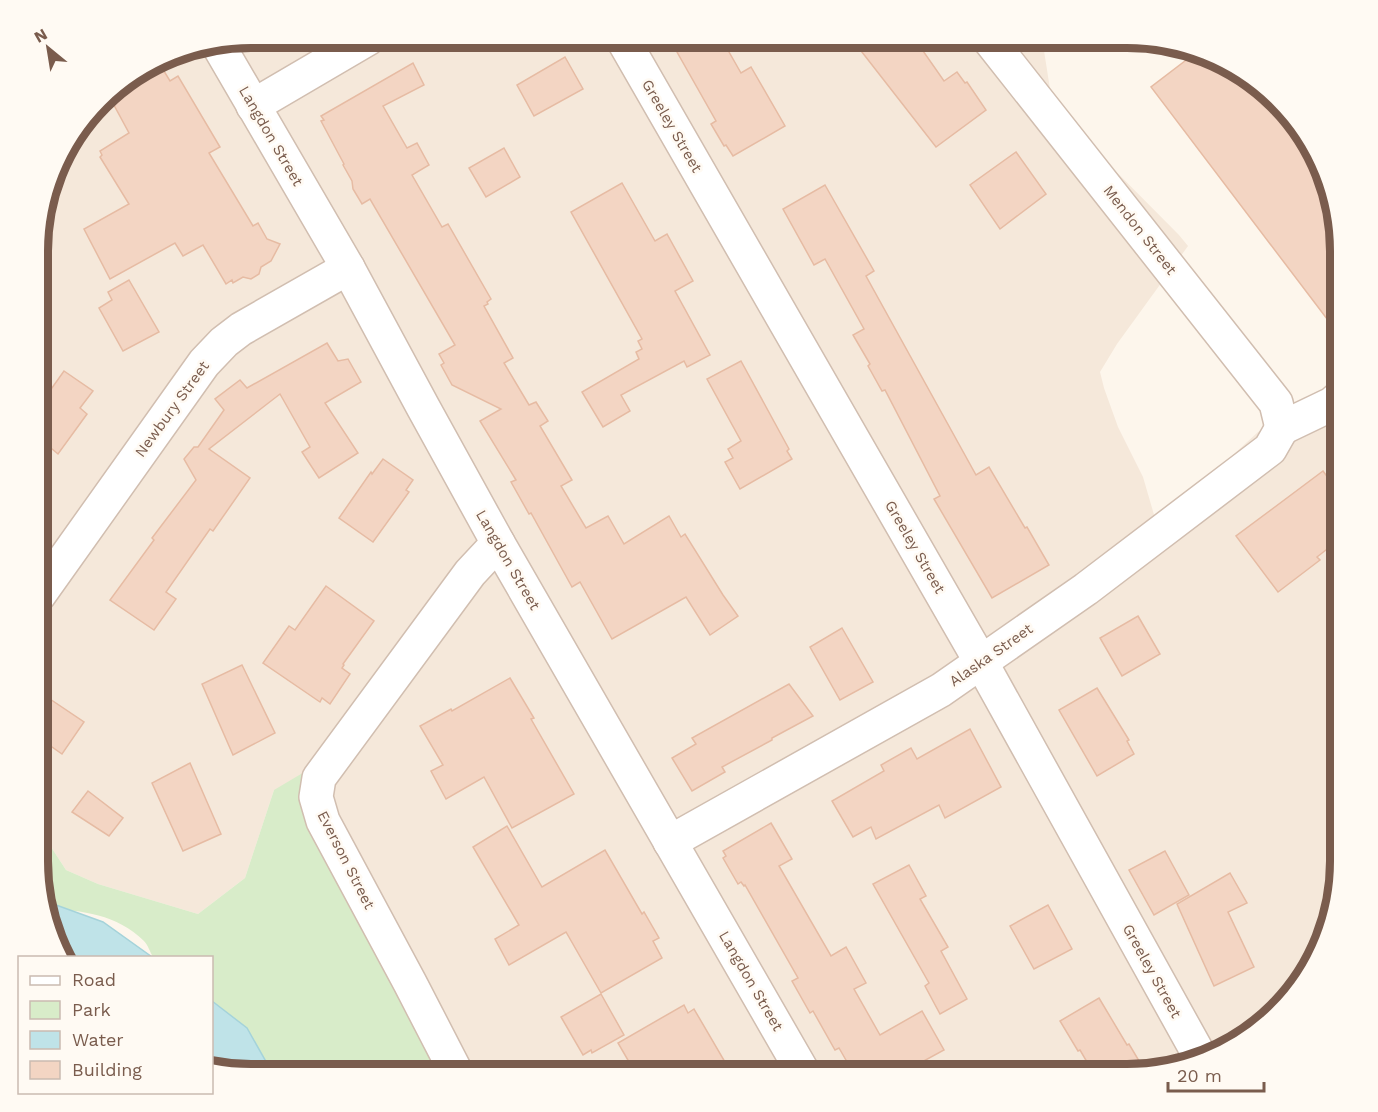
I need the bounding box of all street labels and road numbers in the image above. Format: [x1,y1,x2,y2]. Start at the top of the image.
street label: Greeley Street [638,76,706,176]
street label: Langdon Street [235,83,307,190]
street label: Mendon Street [1099,182,1181,279]
street label: Newbury Street [131,357,213,461]
street label: Greeley Street [881,497,949,597]
street label: Langdon Street [472,507,544,614]
street label: Alaska Street [946,619,1037,690]
street label: Everson Street [314,808,379,913]
street label: Greeley Street [1119,921,1186,1022]
street label: Langdon Street [715,928,787,1035]

